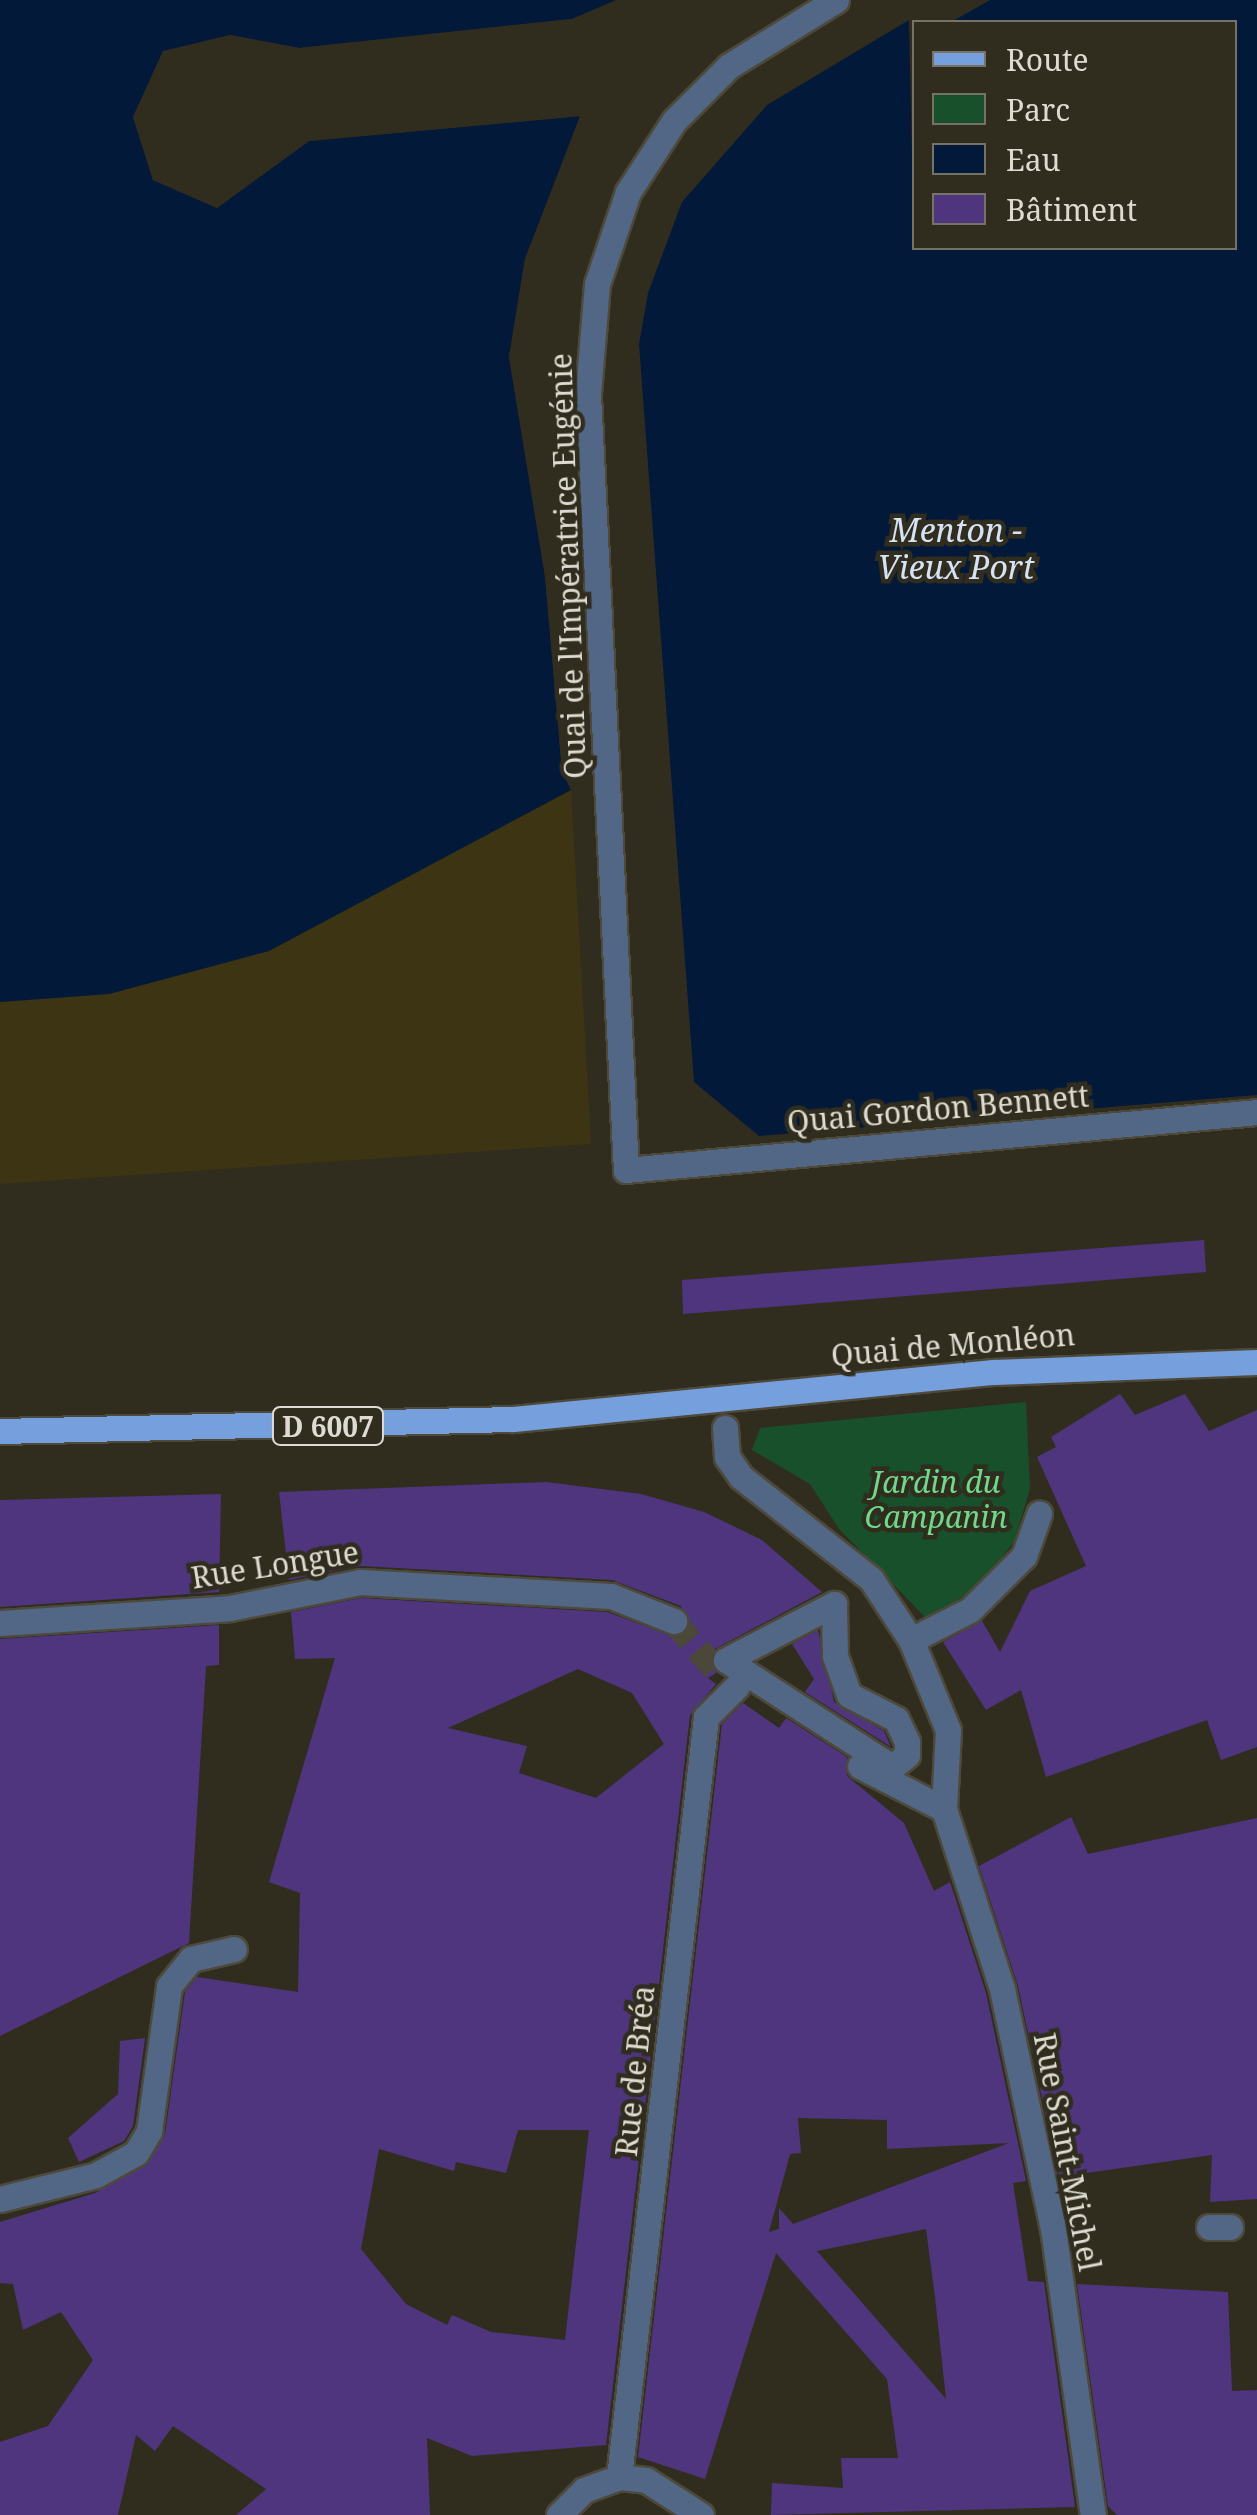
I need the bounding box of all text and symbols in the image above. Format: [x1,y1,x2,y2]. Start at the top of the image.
legend [912,20,1237,250]
text: Route [1006,39,1089,80]
text: Parc [1006,89,1070,130]
text: Eau [1006,139,1061,180]
text: Bâtiment [1006,189,1137,230]
street label: Quai de l'Impératrice Eugénie [543,353,593,779]
water label: Menton - Vieux Port [877,512,1035,587]
street label: Quai Gordon Bennett [786,1078,1090,1140]
street label: Quai de Monléon [830,1316,1076,1374]
road number: D 6007 [270,1403,386,1449]
park label: Jardin du Campanin [865,1464,1007,1534]
street label: Rue Longue [189,1534,361,1596]
street label: Rue de Bréa [608,1984,662,2158]
street label: Rue Saint-Michel [1026,2030,1108,2274]

